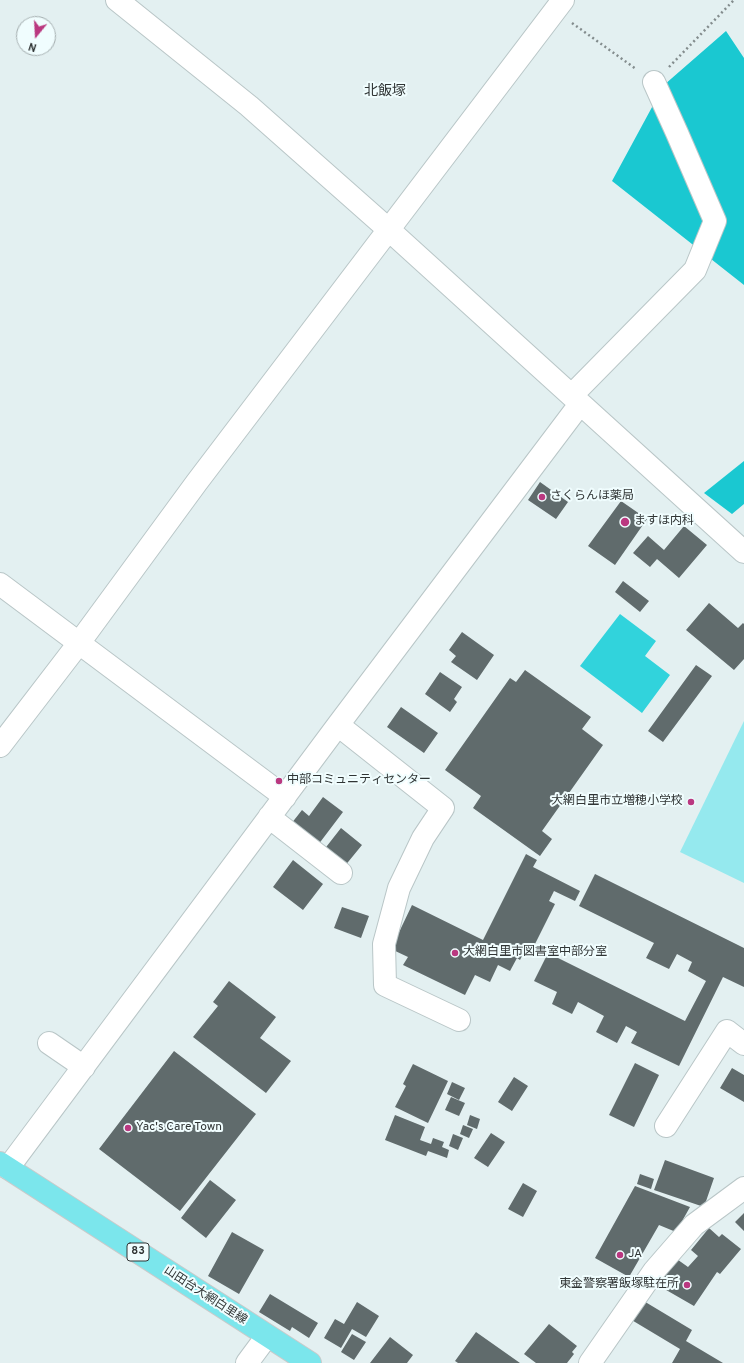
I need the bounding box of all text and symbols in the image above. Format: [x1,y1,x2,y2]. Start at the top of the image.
north arrow [16,16,56,56]
text: N [27,39,39,54]
district label: 北飯塚 [364,84,406,100]
place label: さくらんほ薬局 [550,490,634,504]
marker: さくらんほ薬局 [537,492,547,502]
place label: ますほ内科 [634,515,694,529]
marker: ますほ内科 [619,516,631,528]
place label: 中部コミュニティセンター [287,774,431,788]
marker: 中部コミュニティセンター [274,776,284,786]
place label: 大網白里市立増穂小学校 [551,795,683,809]
marker: 大網白里市立増穂小学校 [686,797,696,807]
place label: 大網白里市図書室中部分室 [463,946,607,960]
marker: 大網白里市図書室中部分室 [450,948,460,958]
place label: Yac's Care Town [136,1121,222,1135]
marker: Yac's Care Town [123,1123,133,1133]
road number: 83 [127,1243,149,1261]
place label: JA [628,1248,642,1262]
marker: JA [615,1250,625,1260]
street label: 山田台大網白里線 [161,1264,249,1328]
place label: 東金警察署飯塚駐在所 [559,1278,679,1292]
marker: 東金警察署飯塚駐在所 [682,1280,692,1290]

